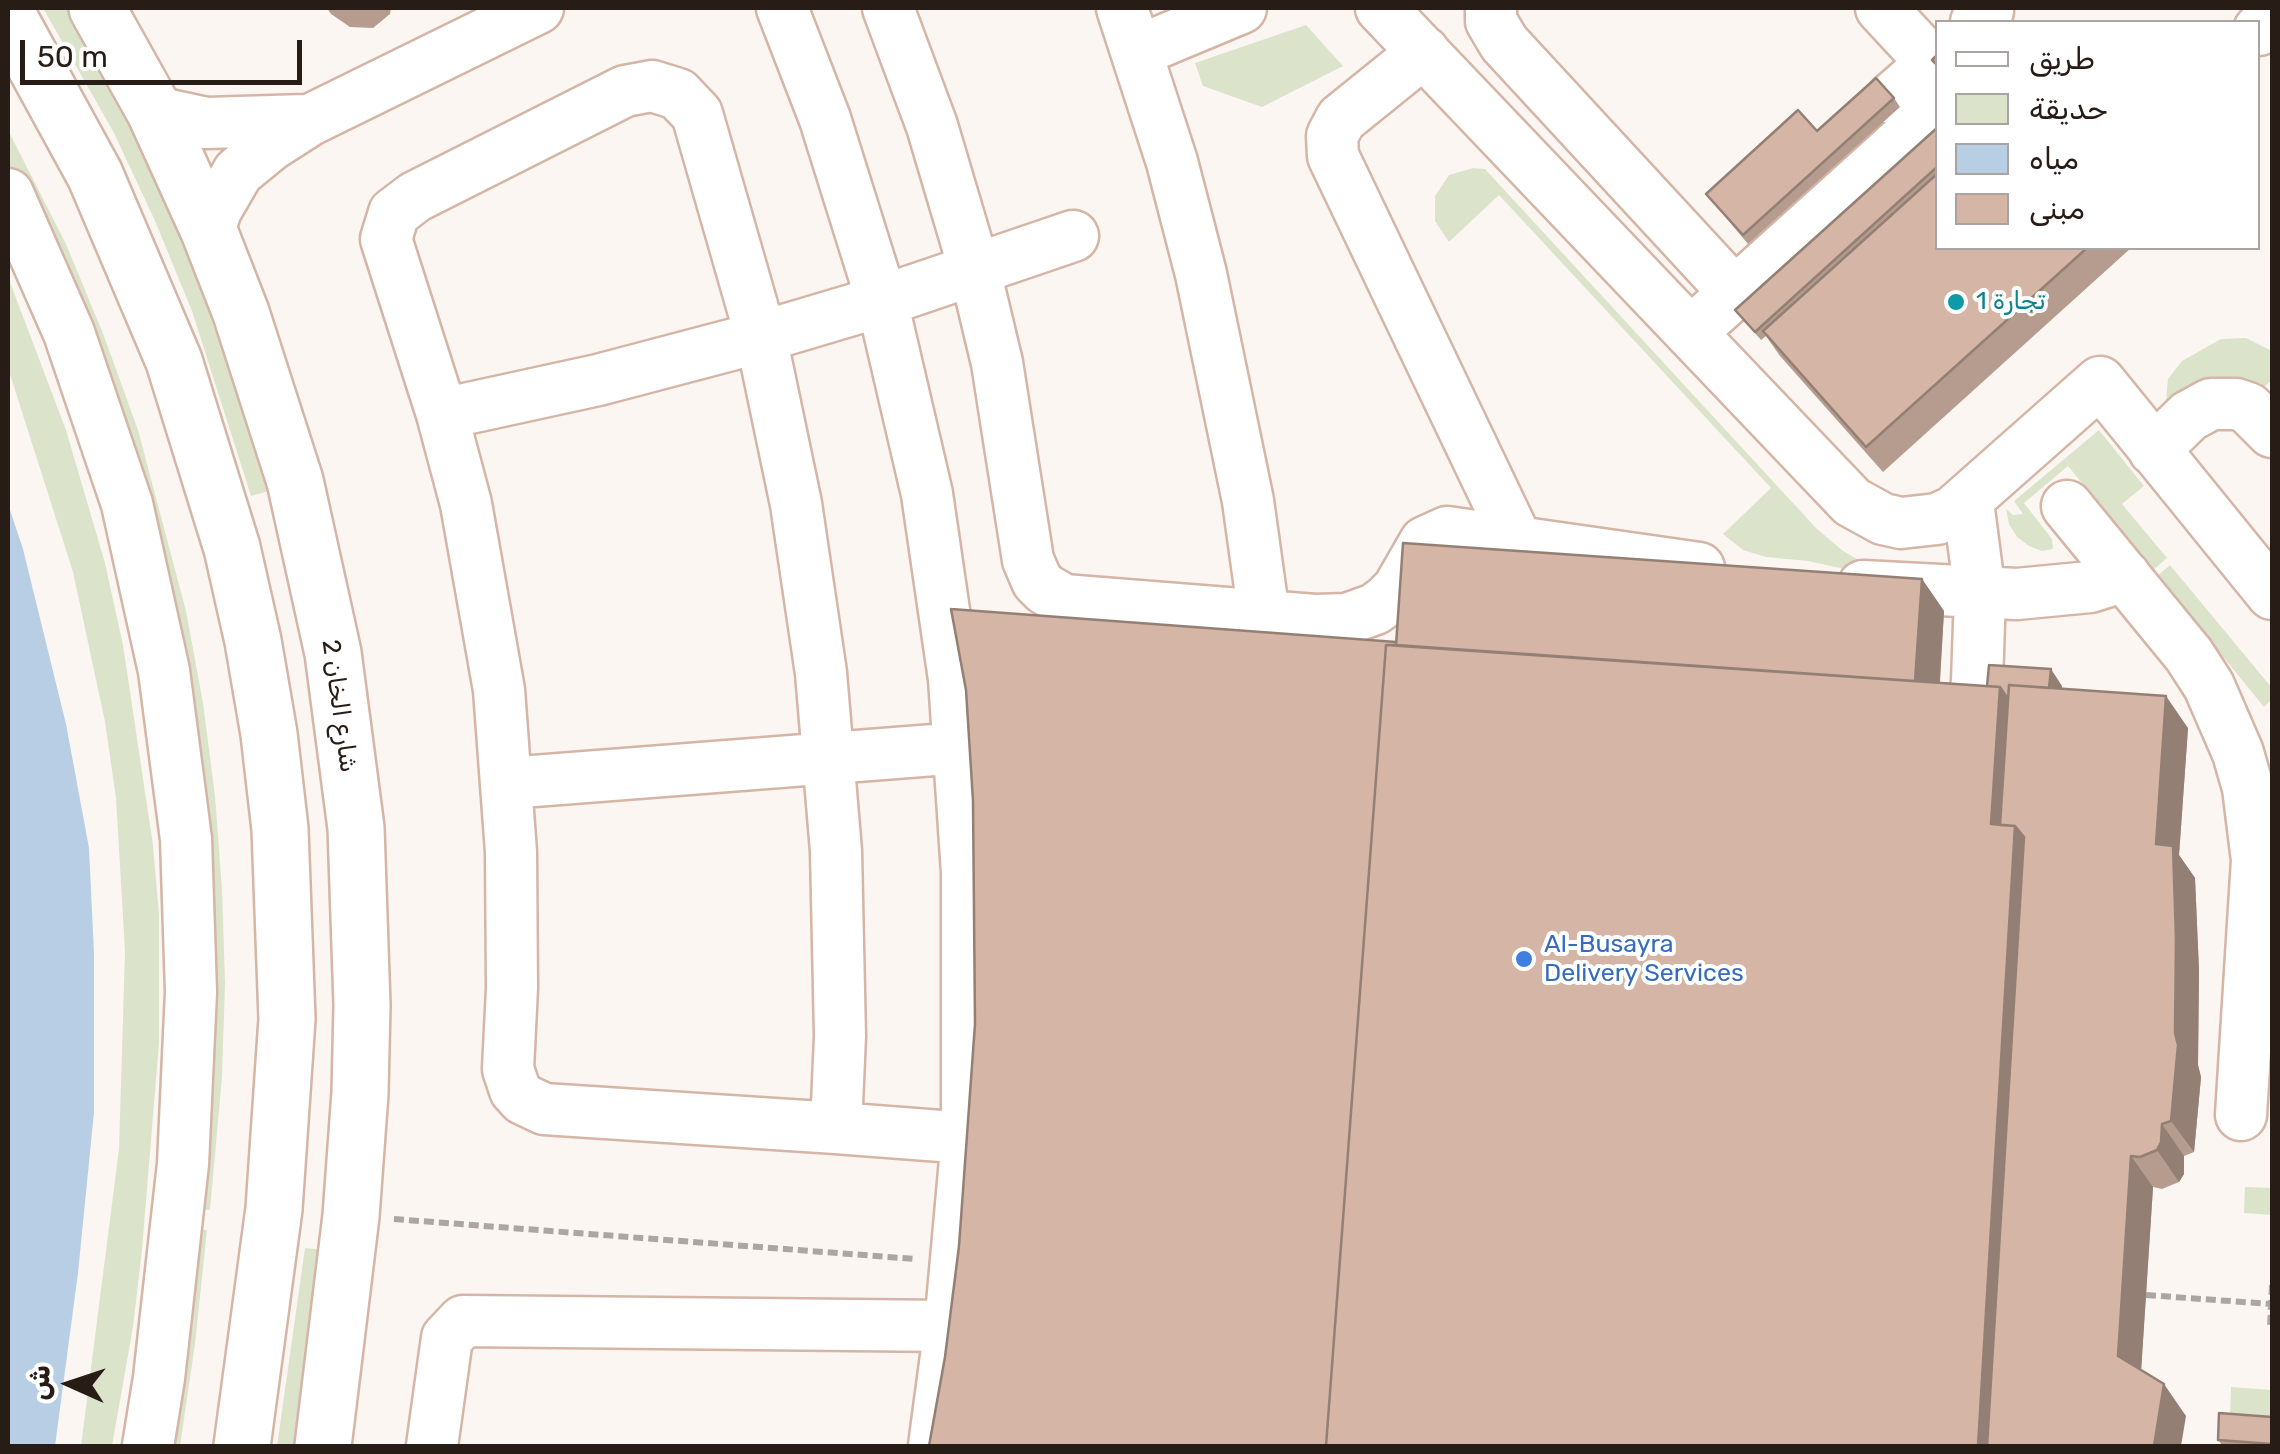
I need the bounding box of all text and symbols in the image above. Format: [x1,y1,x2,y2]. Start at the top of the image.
scale bar [25,20,308,82]
legend [1935,20,2260,250]
text: 50 m [37,39,108,75]
text: طريق [2029,41,2095,77]
text: حديقة [2029,91,2108,127]
text: مياه [2029,141,2079,177]
text: مبنى [2029,191,2085,227]
place label: تجارة 1 [1976,287,2046,317]
marker: تجارة 1 [1945,291,1967,313]
street label: شارع الخان 2 [315,638,363,774]
place label: Al-Busayra Delivery Services [1544,930,1744,989]
marker: Al-Busayra Delivery Services [1513,948,1535,970]
north arrow [20,1334,120,1434]
text: ش [22,1364,57,1401]

